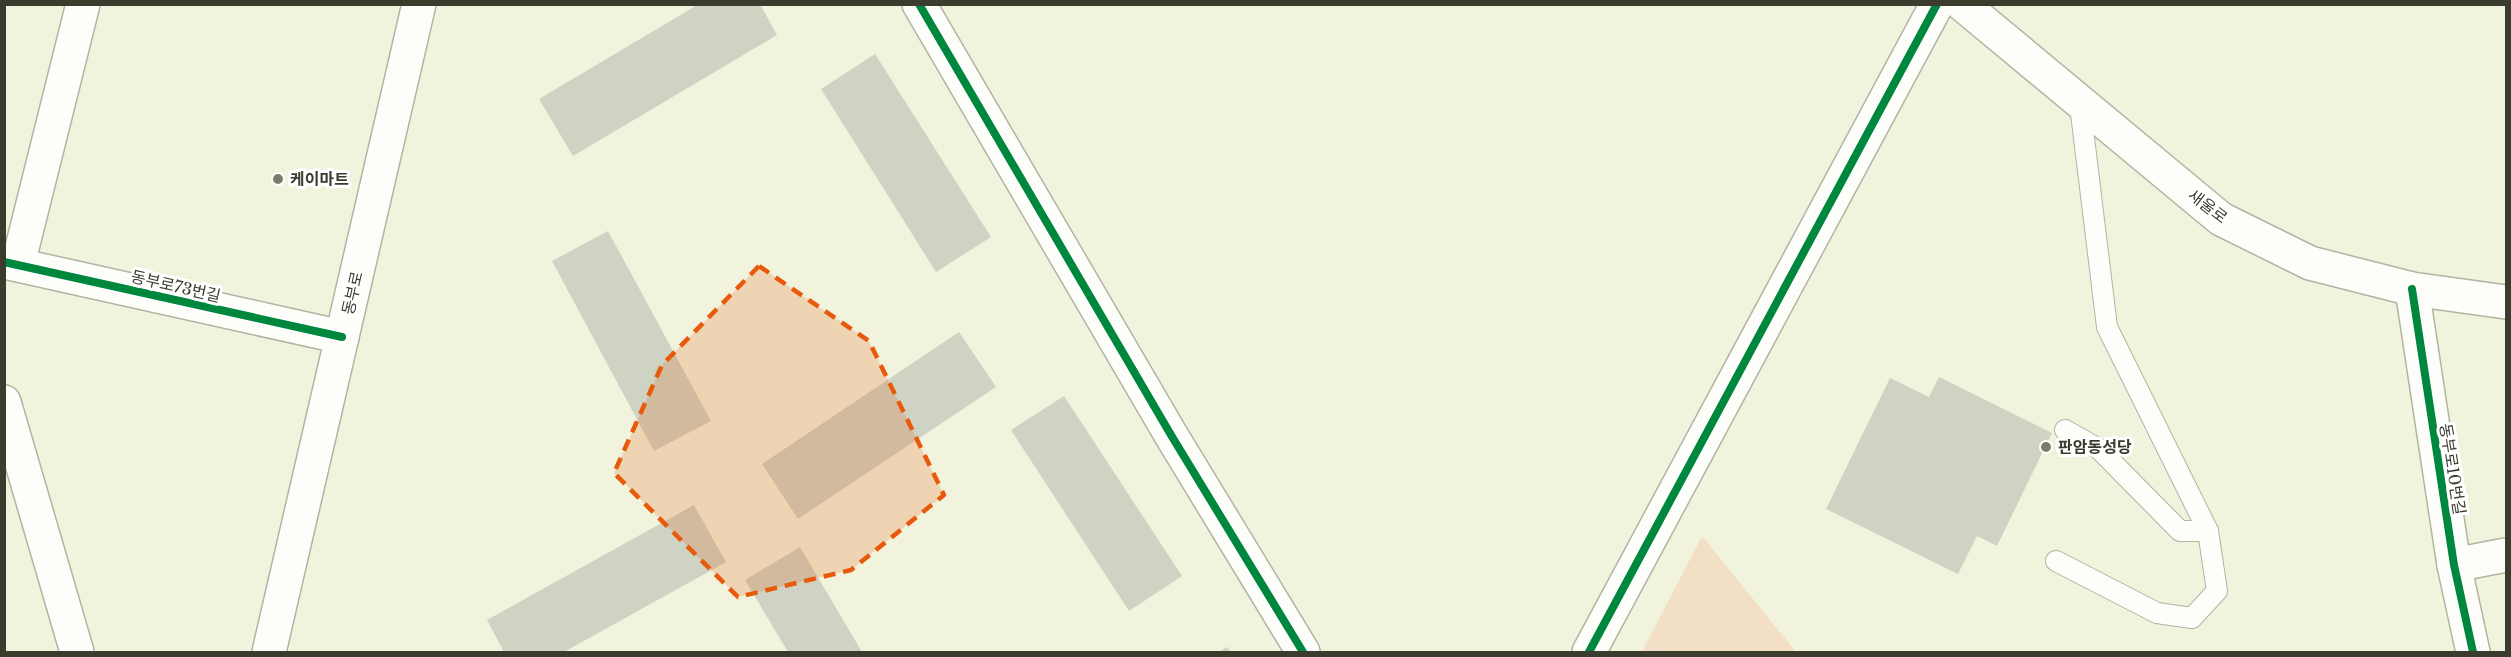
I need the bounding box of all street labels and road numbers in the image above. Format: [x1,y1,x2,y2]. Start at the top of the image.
street label: 새울로 [2184,185,2232,227]
street label: 동부로73번길 [129,266,223,306]
street label: 동부로 [337,269,367,317]
street label: 동부로10번길 [2436,422,2470,516]

